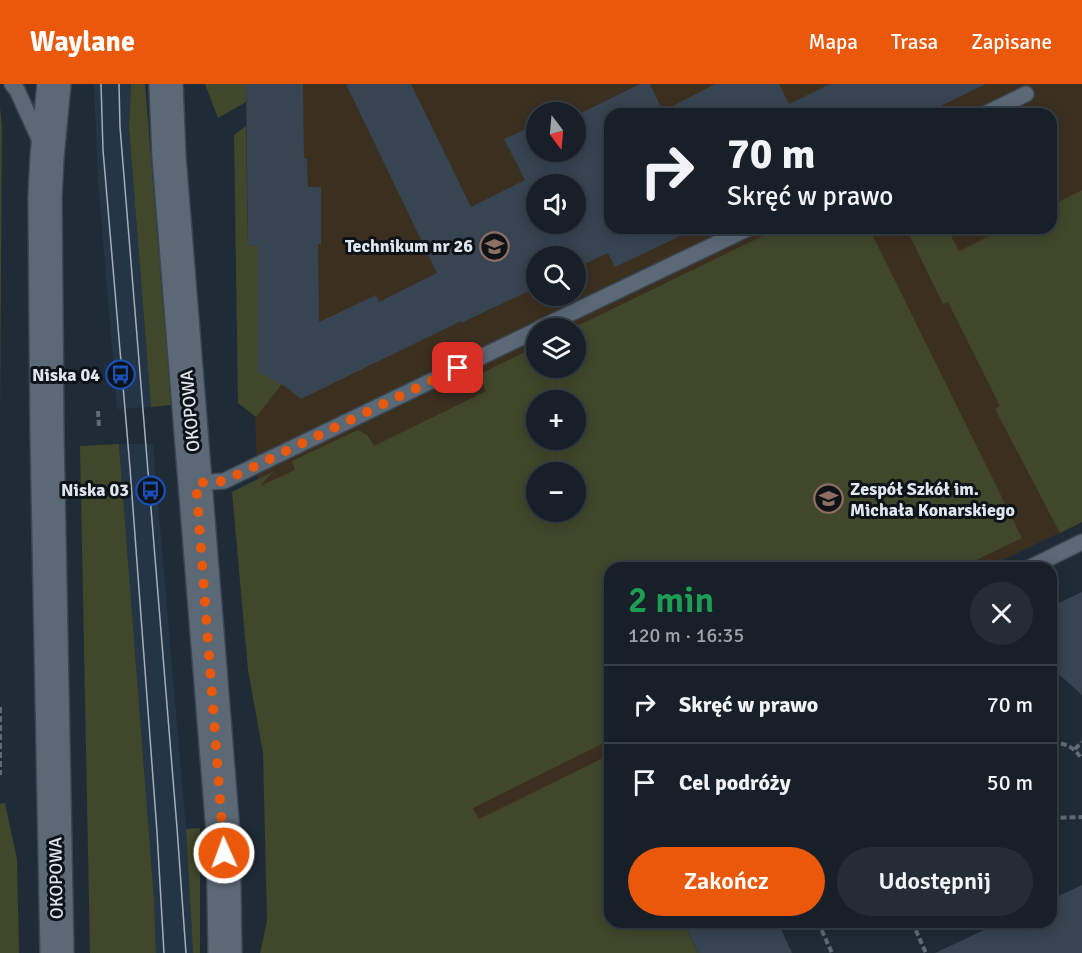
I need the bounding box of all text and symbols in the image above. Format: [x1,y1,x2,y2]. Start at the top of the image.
text: Waylane [30,25,135,59]
text: Mapa [808,29,858,55]
text: Trasa [891,29,938,55]
text: Zapisane [971,29,1052,55]
north arrow [526,102,586,162]
map controls [526,102,586,522]
text: 70 m [727,129,816,180]
icon: right [628,132,706,210]
button: sound [526,174,586,234]
text: Skręć w prawo [727,180,893,213]
school or university icon: Technikum nr 26 [478,230,510,262]
place label: Technikum nr 26 [345,235,473,257]
button: search [526,246,586,306]
button: layers [526,318,586,378]
pin [432,342,483,393]
icon: arrive [441,351,474,384]
bus stop icon: Niska 04 [105,359,137,391]
place label: Niska 04 [32,364,100,386]
street label: OKOPOWA [175,369,205,453]
button: + [526,390,586,450]
button: − [526,462,586,522]
bus stop icon: Niska 03 [134,474,166,506]
place label: Zespół Szkół im. Michała Konarskiego [850,478,1015,521]
place label: Niska 03 [61,479,129,501]
school or university icon: Zespół Szkół im. Michała Konarskiego [813,483,845,515]
text: 2 min [628,578,714,623]
button: close [970,582,1033,645]
text: 120 m · 16:35 [628,623,744,648]
icon: right [628,688,661,721]
text: Skręć w prawo [679,691,818,718]
text: 70 m [987,691,1033,718]
icon: arrive [628,766,661,799]
text: Cel podróży [679,769,791,796]
text: 50 m [987,769,1033,796]
position arrow [192,821,256,885]
street label: OKOPOWA [44,837,68,919]
button: Zakończ [628,847,825,916]
button: Udostępnij [837,847,1033,916]

